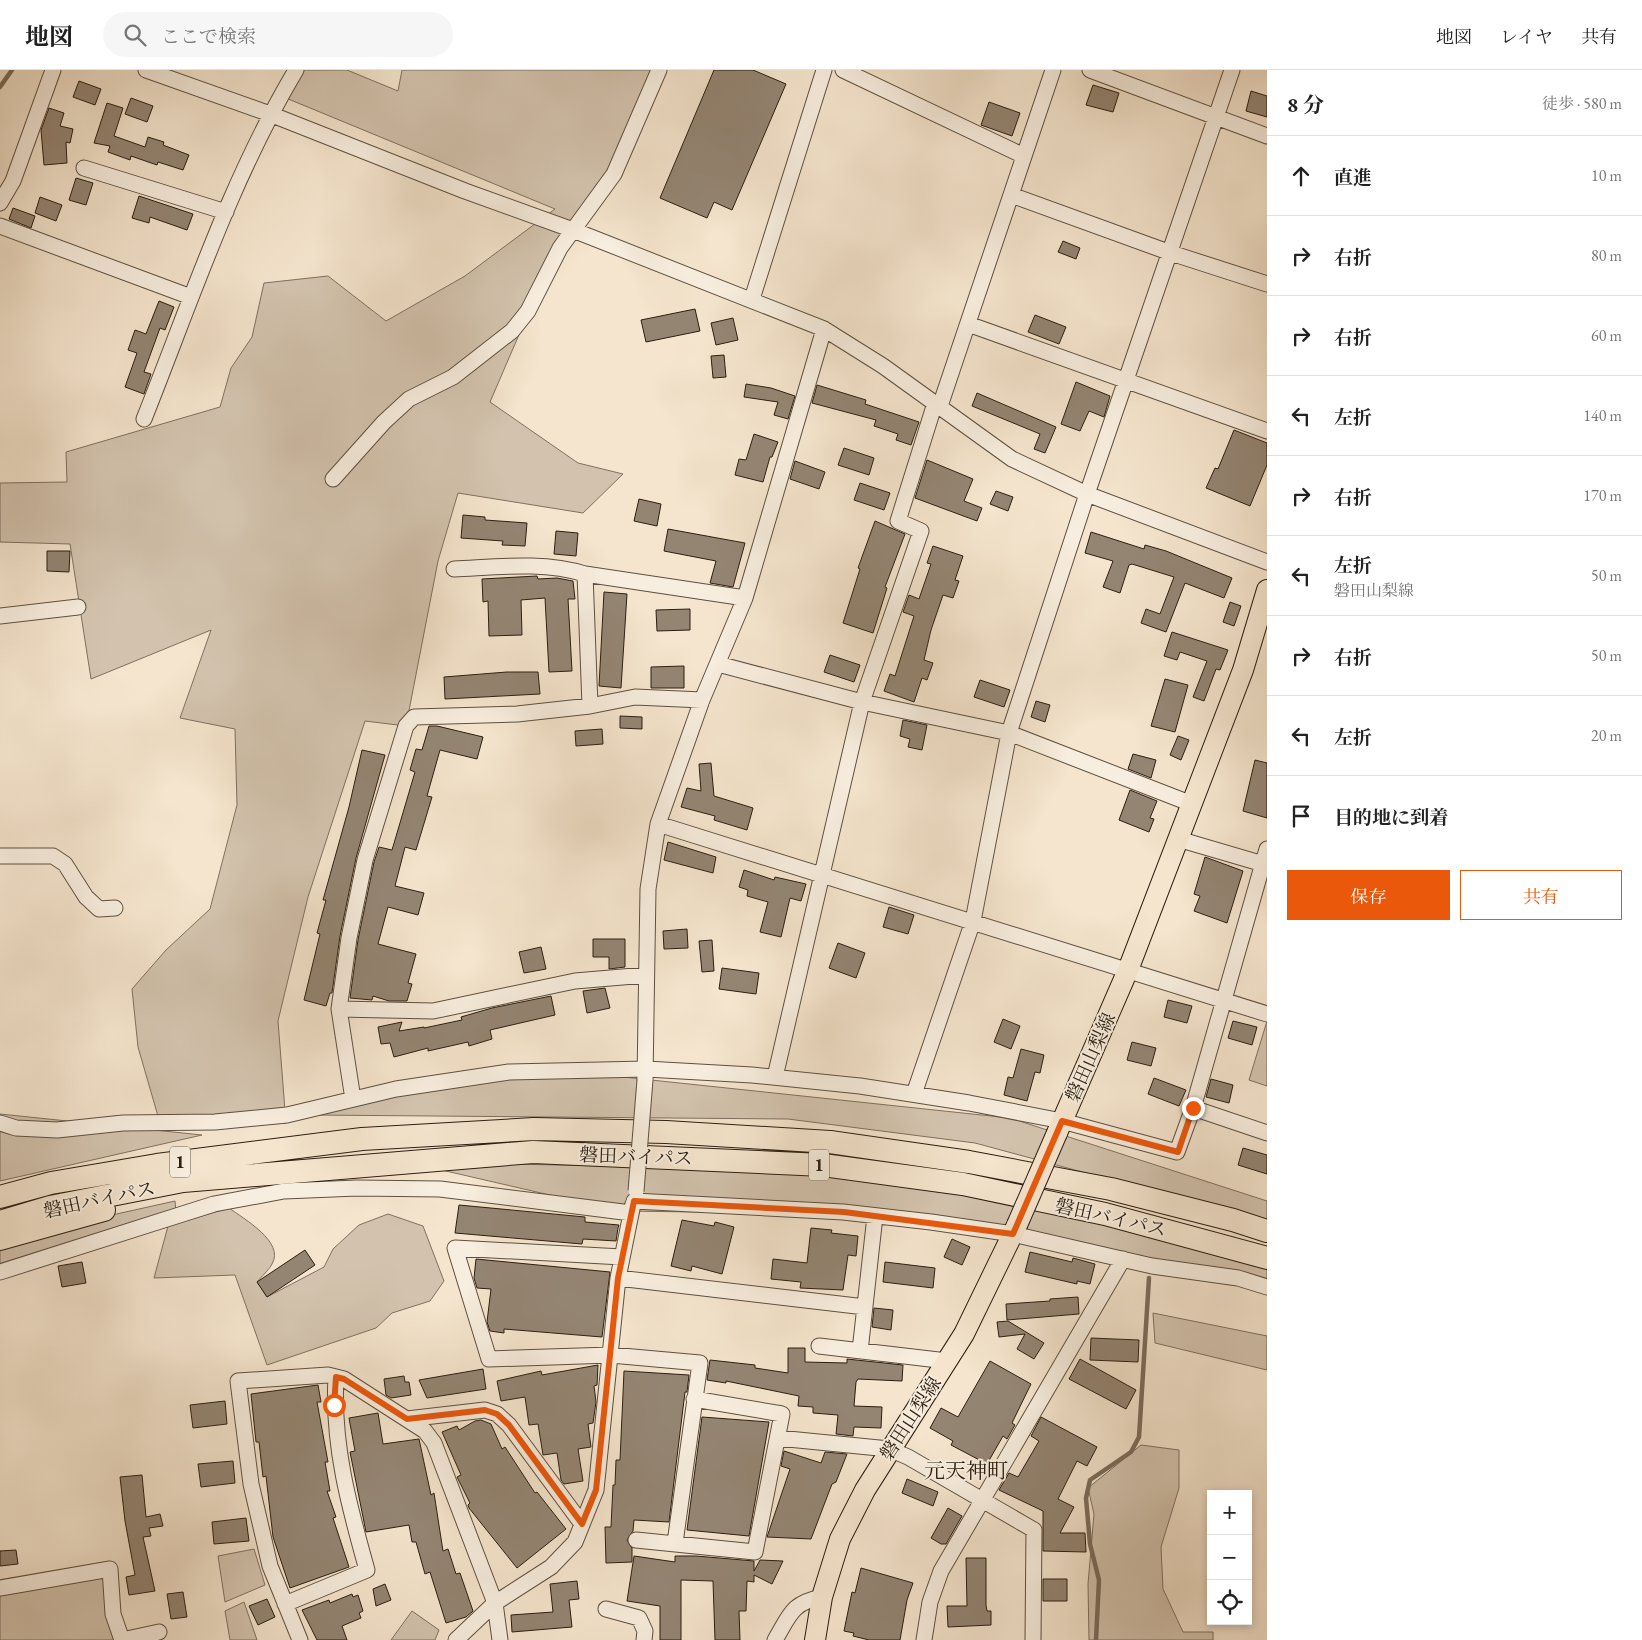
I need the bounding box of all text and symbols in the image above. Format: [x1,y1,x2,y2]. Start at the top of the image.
search box [103,12,453,57]
text: 地図 [25,21,73,52]
icon: search [121,21,149,49]
text: ここで検索 [161,24,256,49]
text: 地図 [1436,25,1472,48]
text: レイヤ [1500,25,1553,48]
text: 共有 [1581,25,1617,48]
text: 8 分 [1287,91,1324,118]
text: 徒歩 · 580 m [1542,93,1622,114]
icon: ahead [1287,162,1315,190]
text: 直進 [1334,165,1372,190]
text: 10 m [1591,165,1622,186]
icon: right [1287,242,1315,270]
text: 右折 [1334,245,1372,270]
text: 80 m [1591,245,1622,266]
icon: right [1287,322,1315,350]
text: 右折 [1334,325,1372,350]
text: 60 m [1591,325,1622,346]
icon: left [1287,402,1315,430]
text: 左折 [1334,405,1372,430]
text: 140 m [1583,405,1622,426]
icon: right [1287,482,1315,510]
text: 右折 [1334,485,1372,510]
text: 170 m [1583,485,1622,506]
text: 左折 [1334,553,1372,578]
icon: left [1287,562,1315,590]
text: 50 m [1591,565,1622,586]
text: 磐田山梨線 [1334,580,1414,601]
icon: right [1287,642,1315,670]
text: 右折 [1334,645,1372,670]
text: 50 m [1591,645,1622,666]
icon: left [1287,722,1315,750]
text: 左折 [1334,725,1372,750]
text: 20 m [1591,725,1622,746]
icon: arrive [1287,802,1315,830]
text: 目的地に到着 [1334,805,1448,830]
button: 保存 [1287,870,1450,920]
button: 共有 [1460,870,1622,920]
street label: 磐田山梨線 [1060,1009,1121,1106]
route end [1182,1097,1205,1120]
street label: 磐田バイパス [579,1142,693,1171]
road number: 1 [170,1146,190,1178]
road number: 1 [809,1150,829,1180]
street label: 磐田バイパス [41,1175,157,1224]
street label: 磐田バイパス [1053,1193,1169,1242]
street label: 磐田山梨線 [874,1372,947,1465]
route start [323,1394,346,1417]
district label: 元天神町 [924,1457,1008,1484]
map controls [1207,1490,1252,1625]
button: + [1207,1490,1252,1535]
button: − [1207,1535,1252,1580]
button: locate [1207,1580,1252,1625]

